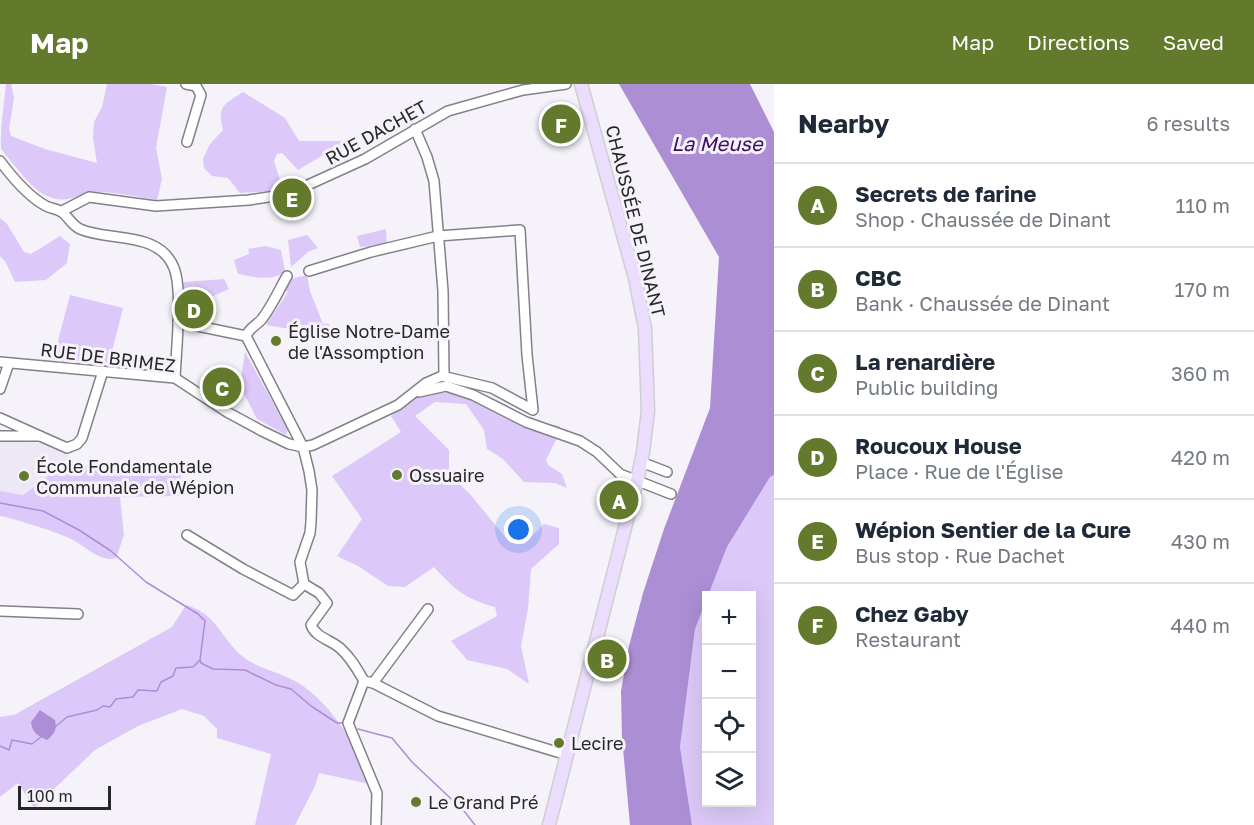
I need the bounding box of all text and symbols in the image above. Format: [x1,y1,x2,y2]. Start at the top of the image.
text: Map [30,26,88,59]
text: Map [951,29,994,55]
text: Directions [1027,29,1130,55]
text: Saved [1163,29,1224,55]
street label: RUE DACHET [321,95,431,169]
pin: F [542,102,580,147]
text: Nearby [798,108,889,139]
text: 6 results [1146,111,1230,135]
street label: CHAUSSÉE DE DINANT [601,123,671,319]
water label: La Meuse [672,131,764,155]
pin: E [272,176,312,220]
text: Secrets de farine [855,180,1036,207]
text: A [810,193,825,217]
text: 110 m [1176,193,1230,217]
text: Shop · Chaussée de Dinant [855,207,1111,231]
text: CBC [855,264,902,291]
text: B [810,277,825,301]
text: 170 m [1175,277,1230,301]
pin: D [174,286,214,332]
text: Bank · Chaussée de Dinant [855,291,1110,315]
place label: Église Notre-Dame de l'Assomption [288,320,450,363]
marker: Église Notre-Dame de l'Assomption [269,334,283,348]
street label: RUE DE BRIMEZ [39,338,177,376]
text: La renardière [855,348,995,375]
text: C [810,361,825,385]
text: 360 m [1171,361,1230,385]
pin: C [202,364,242,410]
text: Public building [855,375,998,399]
text: Roucoux House [855,432,1022,459]
text: D [810,445,825,469]
text: 420 m [1171,445,1230,469]
place label: École Fondamentale Communale de Wépion [36,455,234,498]
text: Place · Rue de l'Église [855,459,1063,483]
place label: Ossuaire [409,464,485,486]
marker: Ossuaire [390,468,404,482]
marker: École Fondamentale Communale de Wépion [17,469,31,483]
pin: A [600,478,638,522]
your location [504,515,533,544]
text: Wépion Sentier de la Cure [855,516,1131,543]
text: E [811,529,824,553]
text: 430 m [1171,529,1230,553]
text: Bus stop · Rue Dachet [855,543,1065,567]
map controls [702,591,756,807]
button: + [702,591,756,645]
text: Chez Gaby [855,600,969,627]
text: F [812,613,823,637]
text: 440 m [1171,613,1230,637]
text: Restaurant [855,627,961,651]
pin: B [588,636,626,682]
button: − [702,645,756,699]
button: locate [702,699,756,753]
place label: Lecire [571,732,623,754]
marker: Lecire [552,736,566,750]
button: layers [702,753,756,807]
scale bar [18,783,111,810]
text: 100 m [27,786,73,806]
place label: Le Grand Pré [428,791,538,813]
marker: Le Grand Pré [409,795,423,809]

